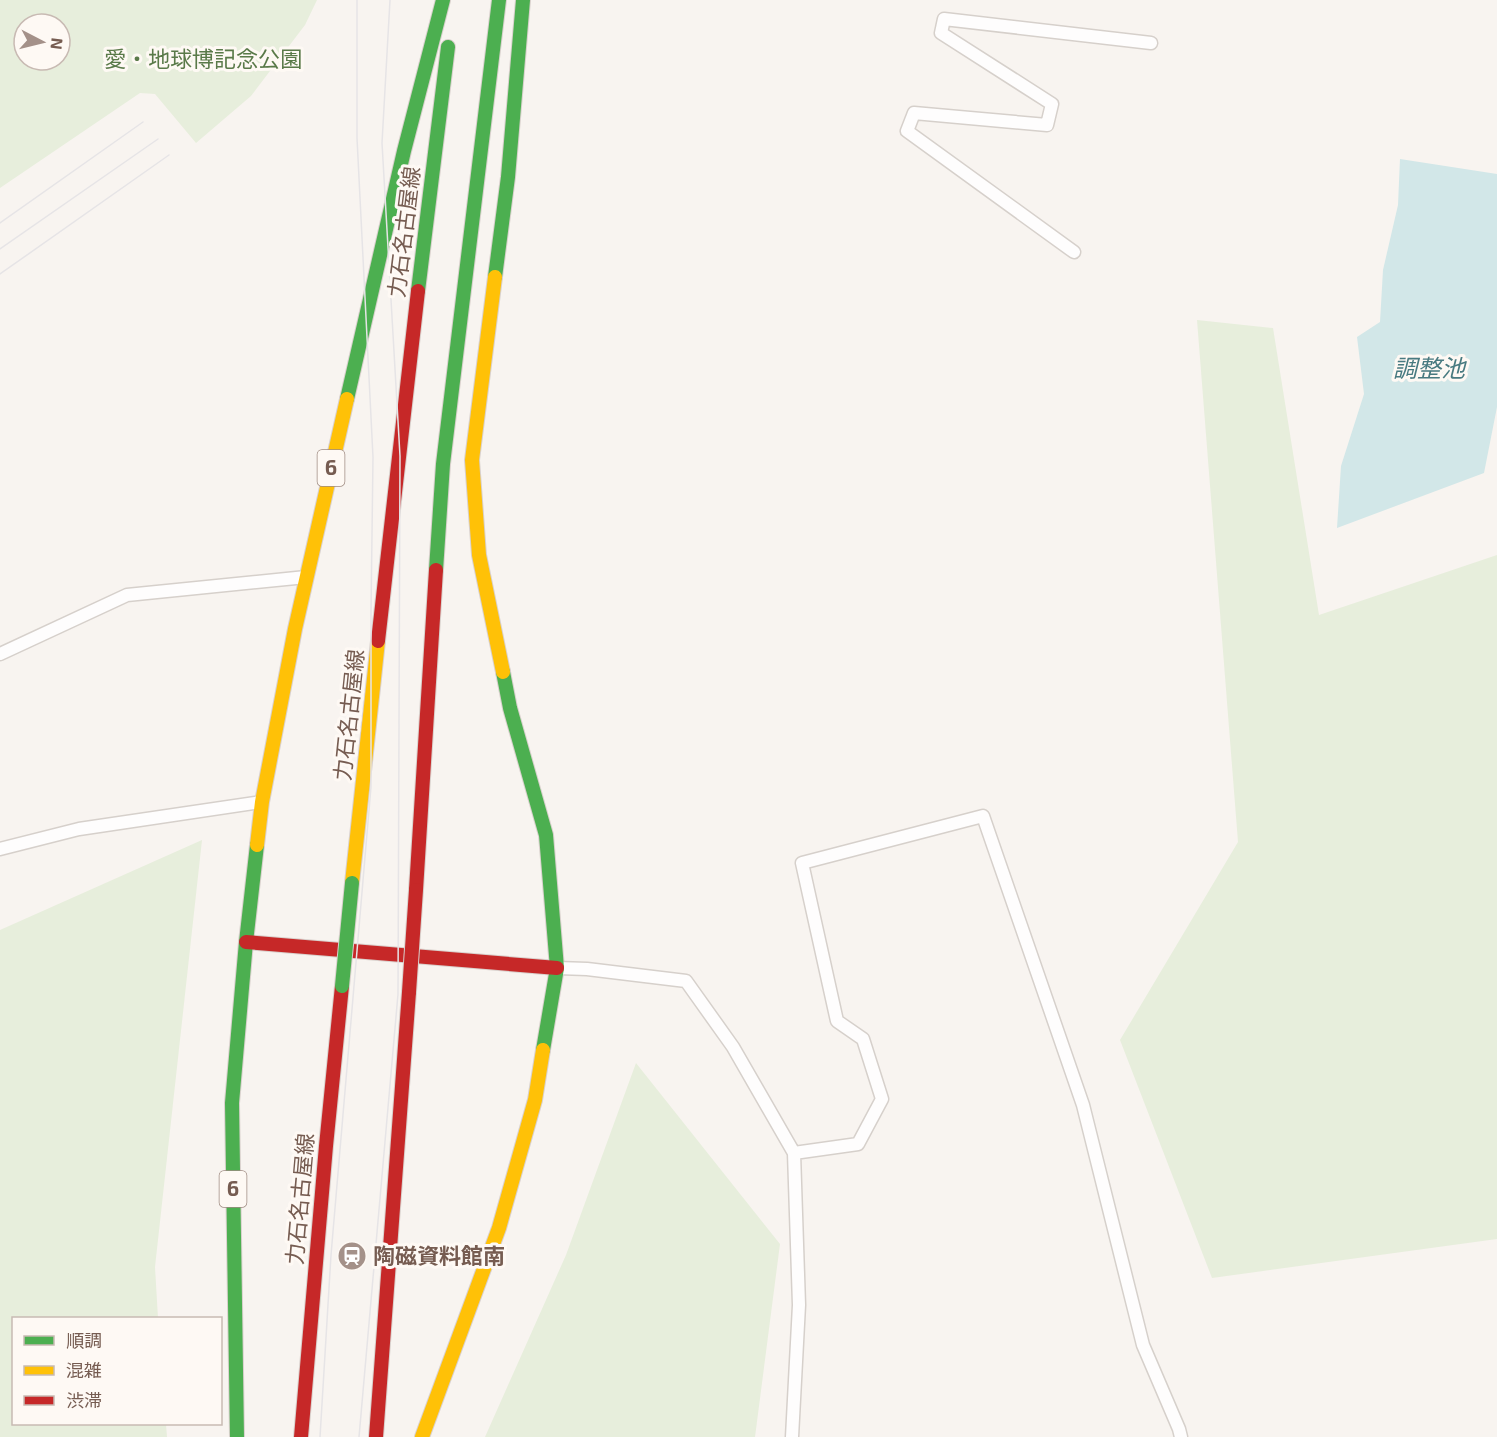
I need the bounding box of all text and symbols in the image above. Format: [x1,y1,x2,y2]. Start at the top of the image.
north arrow [12,12,72,72]
text: N [47,37,68,51]
park label: 愛・地球博記念公園 [104,45,302,71]
street label: 力石名古屋線 [382,165,424,299]
water label: 調整池 [1393,353,1467,382]
road number: 6 [318,450,344,486]
street label: 力石名古屋線 [328,648,368,782]
street label: 力石名古屋線 [280,1132,318,1266]
road number: 6 [220,1171,246,1207]
station icon: 陶磁資料館南 [336,1240,368,1272]
place label: 陶磁資料館南 [373,1242,505,1268]
legend [12,1317,222,1425]
text: 順調 [66,1329,102,1351]
text: 混雑 [66,1359,102,1381]
text: 渋滞 [66,1389,102,1411]

